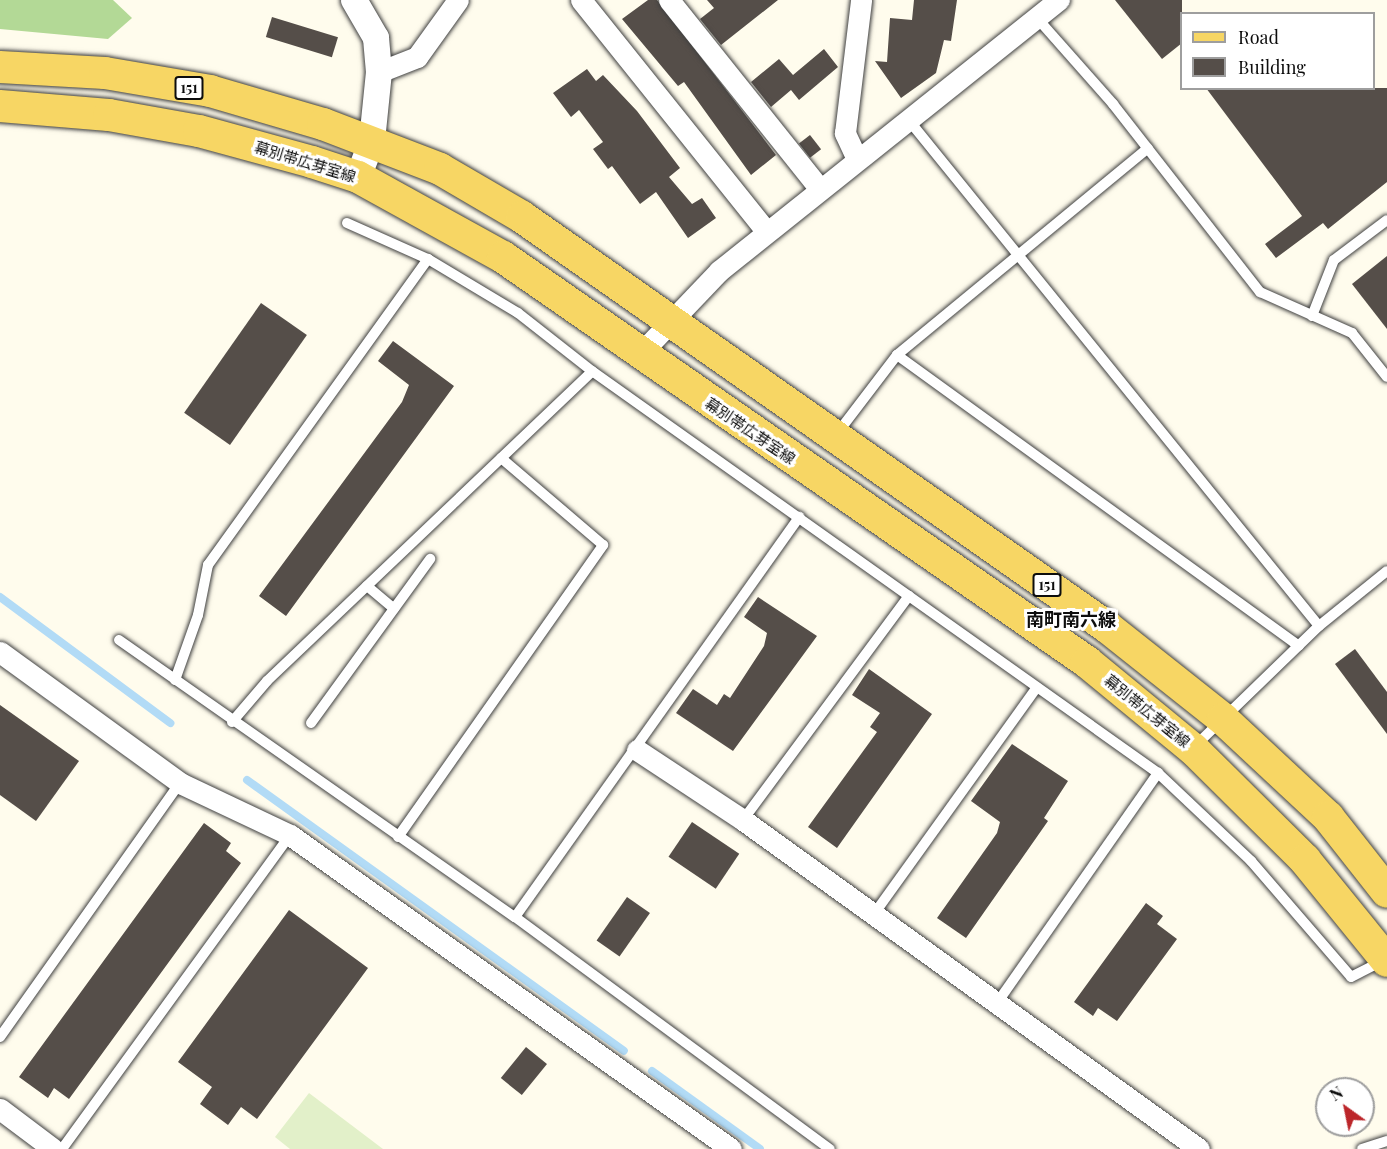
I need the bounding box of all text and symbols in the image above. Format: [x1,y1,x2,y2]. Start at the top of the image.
legend [1180,12,1375,90]
text: Road [1238,25,1279,49]
text: Building [1238,55,1306,79]
road number: 151 [174,77,204,99]
street label: 幕別帯広芽室線 [252,138,358,186]
street label: 幕別帯広芽室線 [701,394,799,468]
road number: 151 [1032,574,1062,596]
district label: 南町南六線 [1026,608,1116,630]
street label: 幕別帯広芽室線 [1101,671,1193,751]
north arrow [1315,1077,1375,1137]
text: N [1325,1081,1347,1105]

